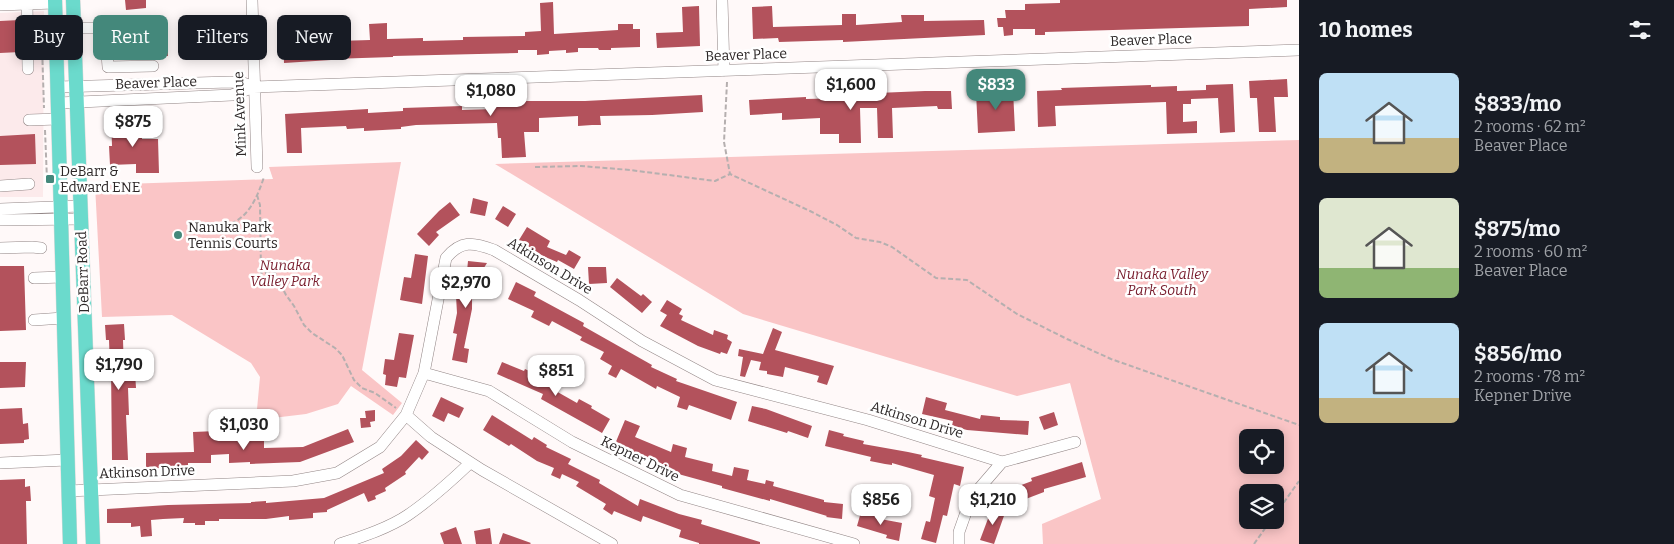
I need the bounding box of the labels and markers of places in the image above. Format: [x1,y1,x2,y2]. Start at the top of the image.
pin: $1,600 [810,68,892,111]
pin: $833 [966,68,1026,111]
pin: $1,080 [450,74,532,117]
pin: $875 [103,106,163,148]
place label: DeBarr & Edward ENE [60,163,141,196]
marker: DeBarr & Edward ENE [44,173,56,185]
place label: Nanuka Park Tennis Courts [188,219,278,252]
marker: Nanuka Park Tennis Courts [172,229,184,241]
pin: $2,970 [425,266,507,309]
pin: $1,790 [78,348,160,391]
pin: $851 [526,354,586,397]
pin: $1,030 [203,408,285,451]
pin: $856 [851,484,911,526]
pin: $1,210 [952,484,1034,526]

